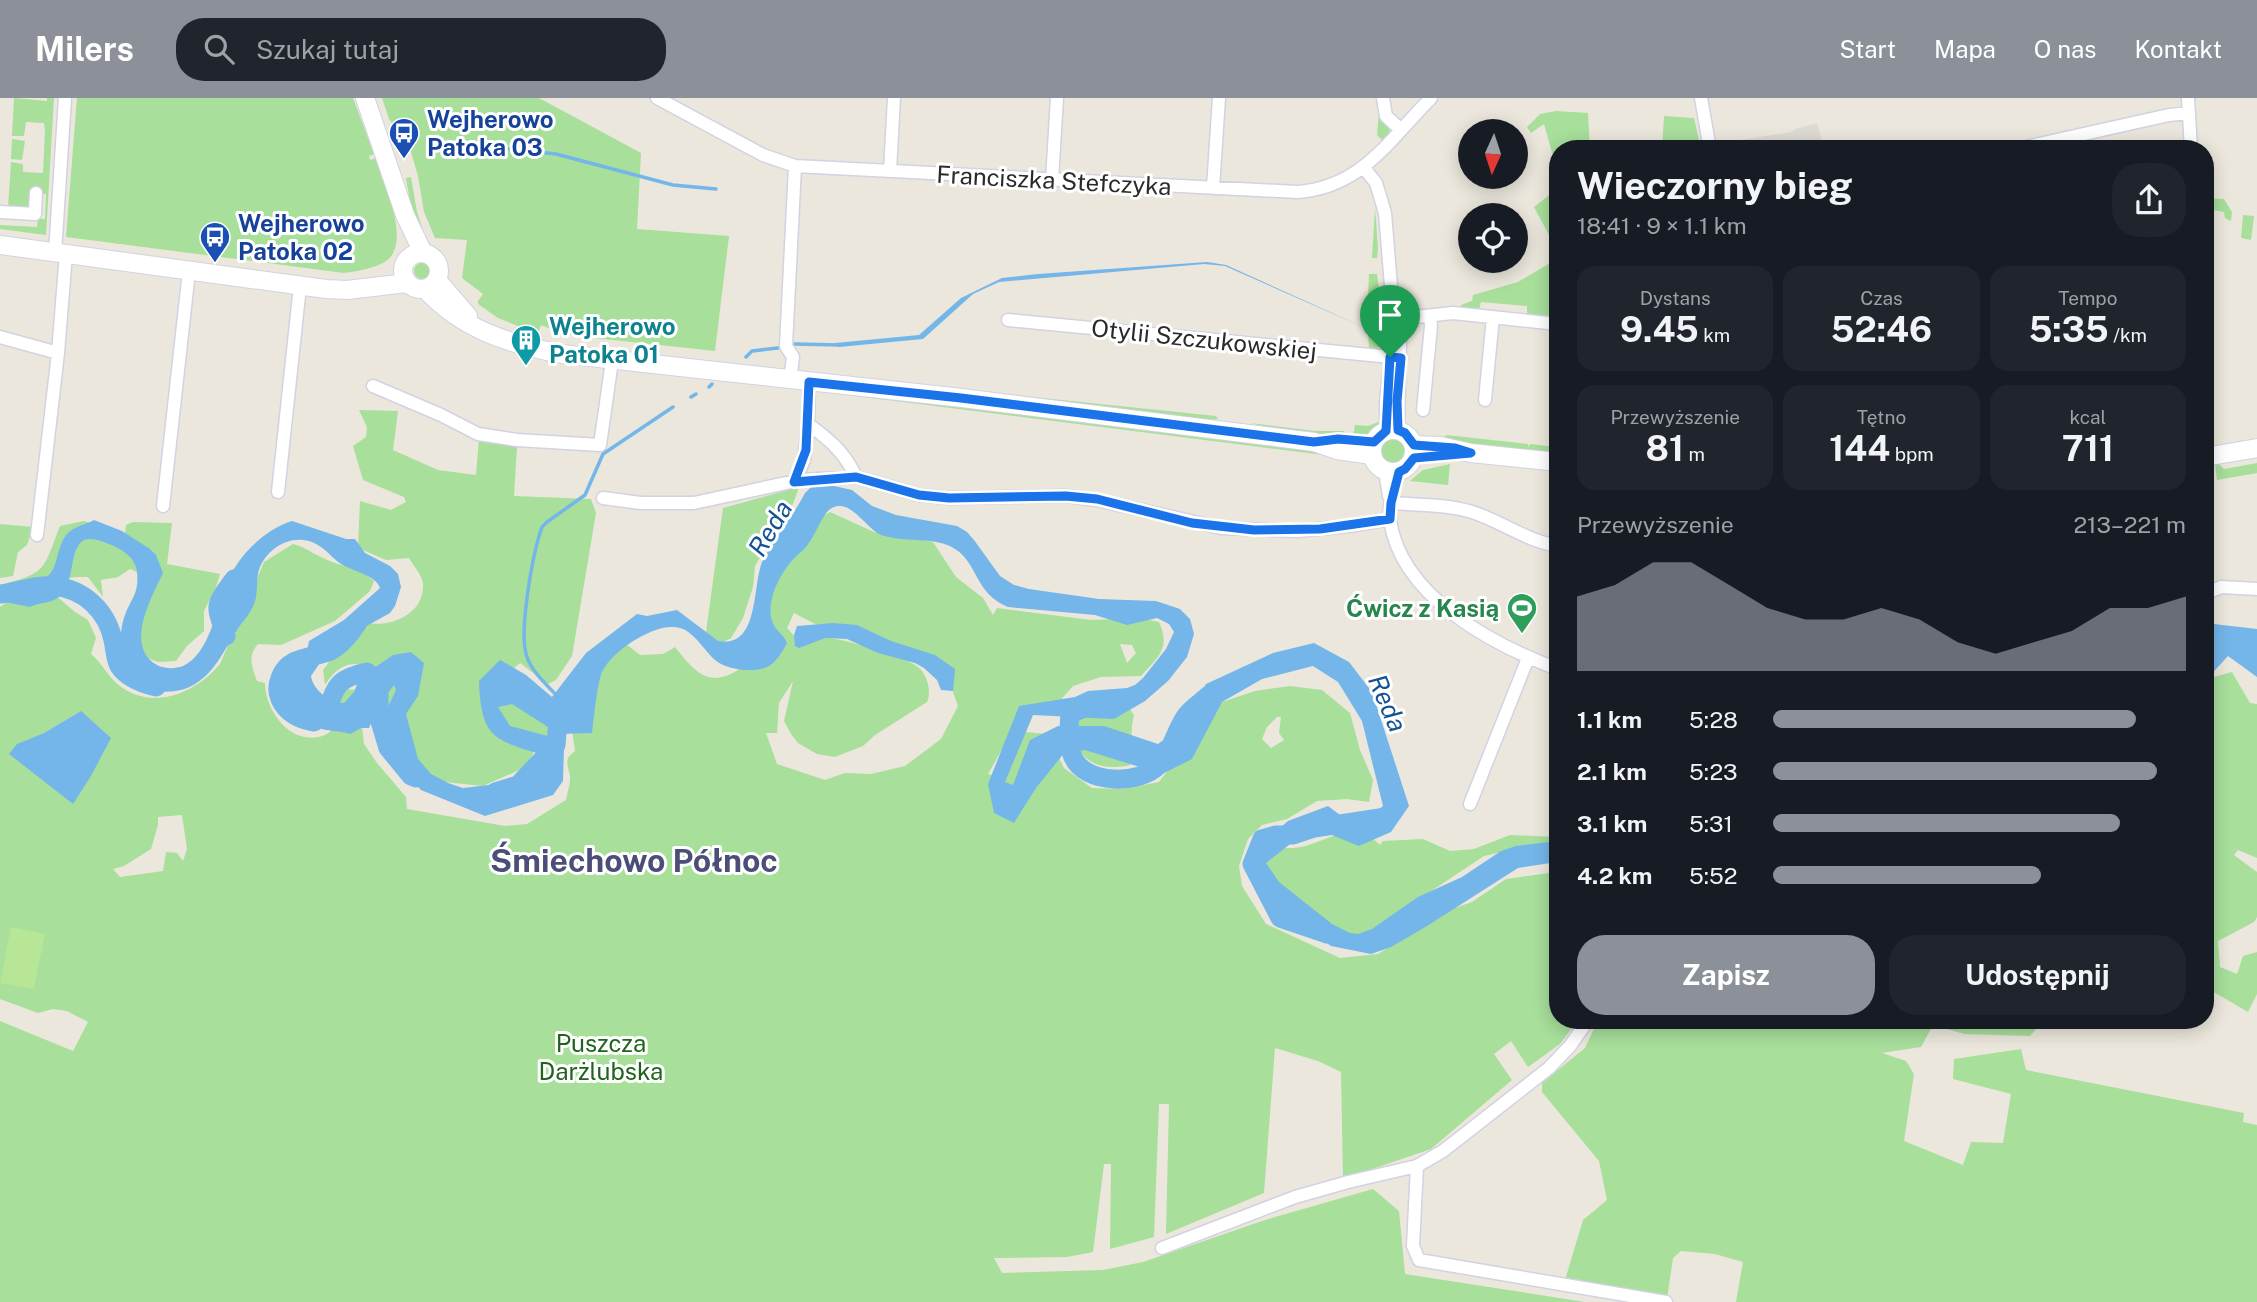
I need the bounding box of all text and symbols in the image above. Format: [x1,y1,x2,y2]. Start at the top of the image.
search box [176,18,666,81]
text: Milers [35,30,134,68]
icon: search [200,30,238,68]
text: Szukaj tutaj [256,34,399,65]
text: Start [1839,35,1896,63]
text: Mapa [1934,35,1996,63]
text: O nas [2034,35,2096,63]
text: Kontakt [2134,35,2222,63]
place label: Wejherowo Patoka 03 [427,105,554,161]
bus stop icon: Wejherowo Patoka 03 [387,116,421,160]
north arrow [1458,119,1528,189]
map controls [1458,119,1528,273]
street label: Franciszka Stefczyka [936,160,1172,200]
text: Wieczorny bieg [1577,163,1853,208]
button: share [2112,163,2186,237]
button: locate [1458,203,1528,273]
place label: Wejherowo Patoka 02 [238,209,365,265]
text: 18:41 · 9 × 1.1 km [1577,212,1747,239]
bus stop icon: Wejherowo Patoka 02 [198,220,232,264]
pin [1360,285,1420,357]
text: Dystans [1640,287,1711,309]
text: Czas [1860,287,1903,309]
text: Tempo [2058,287,2117,309]
icon: arrive [1371,296,1409,334]
text: 9.45 [1620,309,1699,350]
text: 52:46 [1831,309,1932,350]
text: 5:35 [2029,309,2109,350]
place label: Wejherowo Patoka 01 [549,312,676,368]
street label: Otylii Szczukowskiej [1090,313,1318,365]
building icon: Wejherowo Patoka 01 [509,323,543,367]
text: km [1699,324,1730,346]
text: /km [2109,324,2147,346]
text: Przewyższenie [1610,406,1740,428]
text: Tętno [1857,406,1906,428]
text: kcal [2069,406,2106,428]
text: 81 [1645,428,1684,469]
text: 144 [1829,428,1890,469]
text: 711 [2062,428,2114,469]
text: m [1684,443,1705,465]
text: bpm [1890,443,1934,465]
water label: Reda [741,495,799,561]
text: Przewyższenie [1577,511,1734,538]
text: 213–221 m [2073,511,2186,538]
sports icon: Ćwicz z Kasią [1505,591,1539,635]
place label: Ćwicz z Kasią [1346,594,1499,622]
water label: Reda [1362,670,1414,736]
text: 1.1 km [1577,706,1642,733]
text: 5:28 [1689,706,1738,733]
text: 2.1 km [1577,758,1647,785]
text: 5:23 [1689,758,1738,785]
text: 3.1 km [1577,810,1647,837]
text: 5:31 [1689,810,1733,837]
district label: Śmiechowo Północ [490,841,778,879]
text: 4.2 km [1577,862,1652,889]
text: 5:52 [1689,862,1737,889]
button: Zapisz [1577,935,1875,1015]
button: Udostępnij [1889,935,2186,1015]
park label: Puszcza Darżlubska [539,1029,663,1085]

